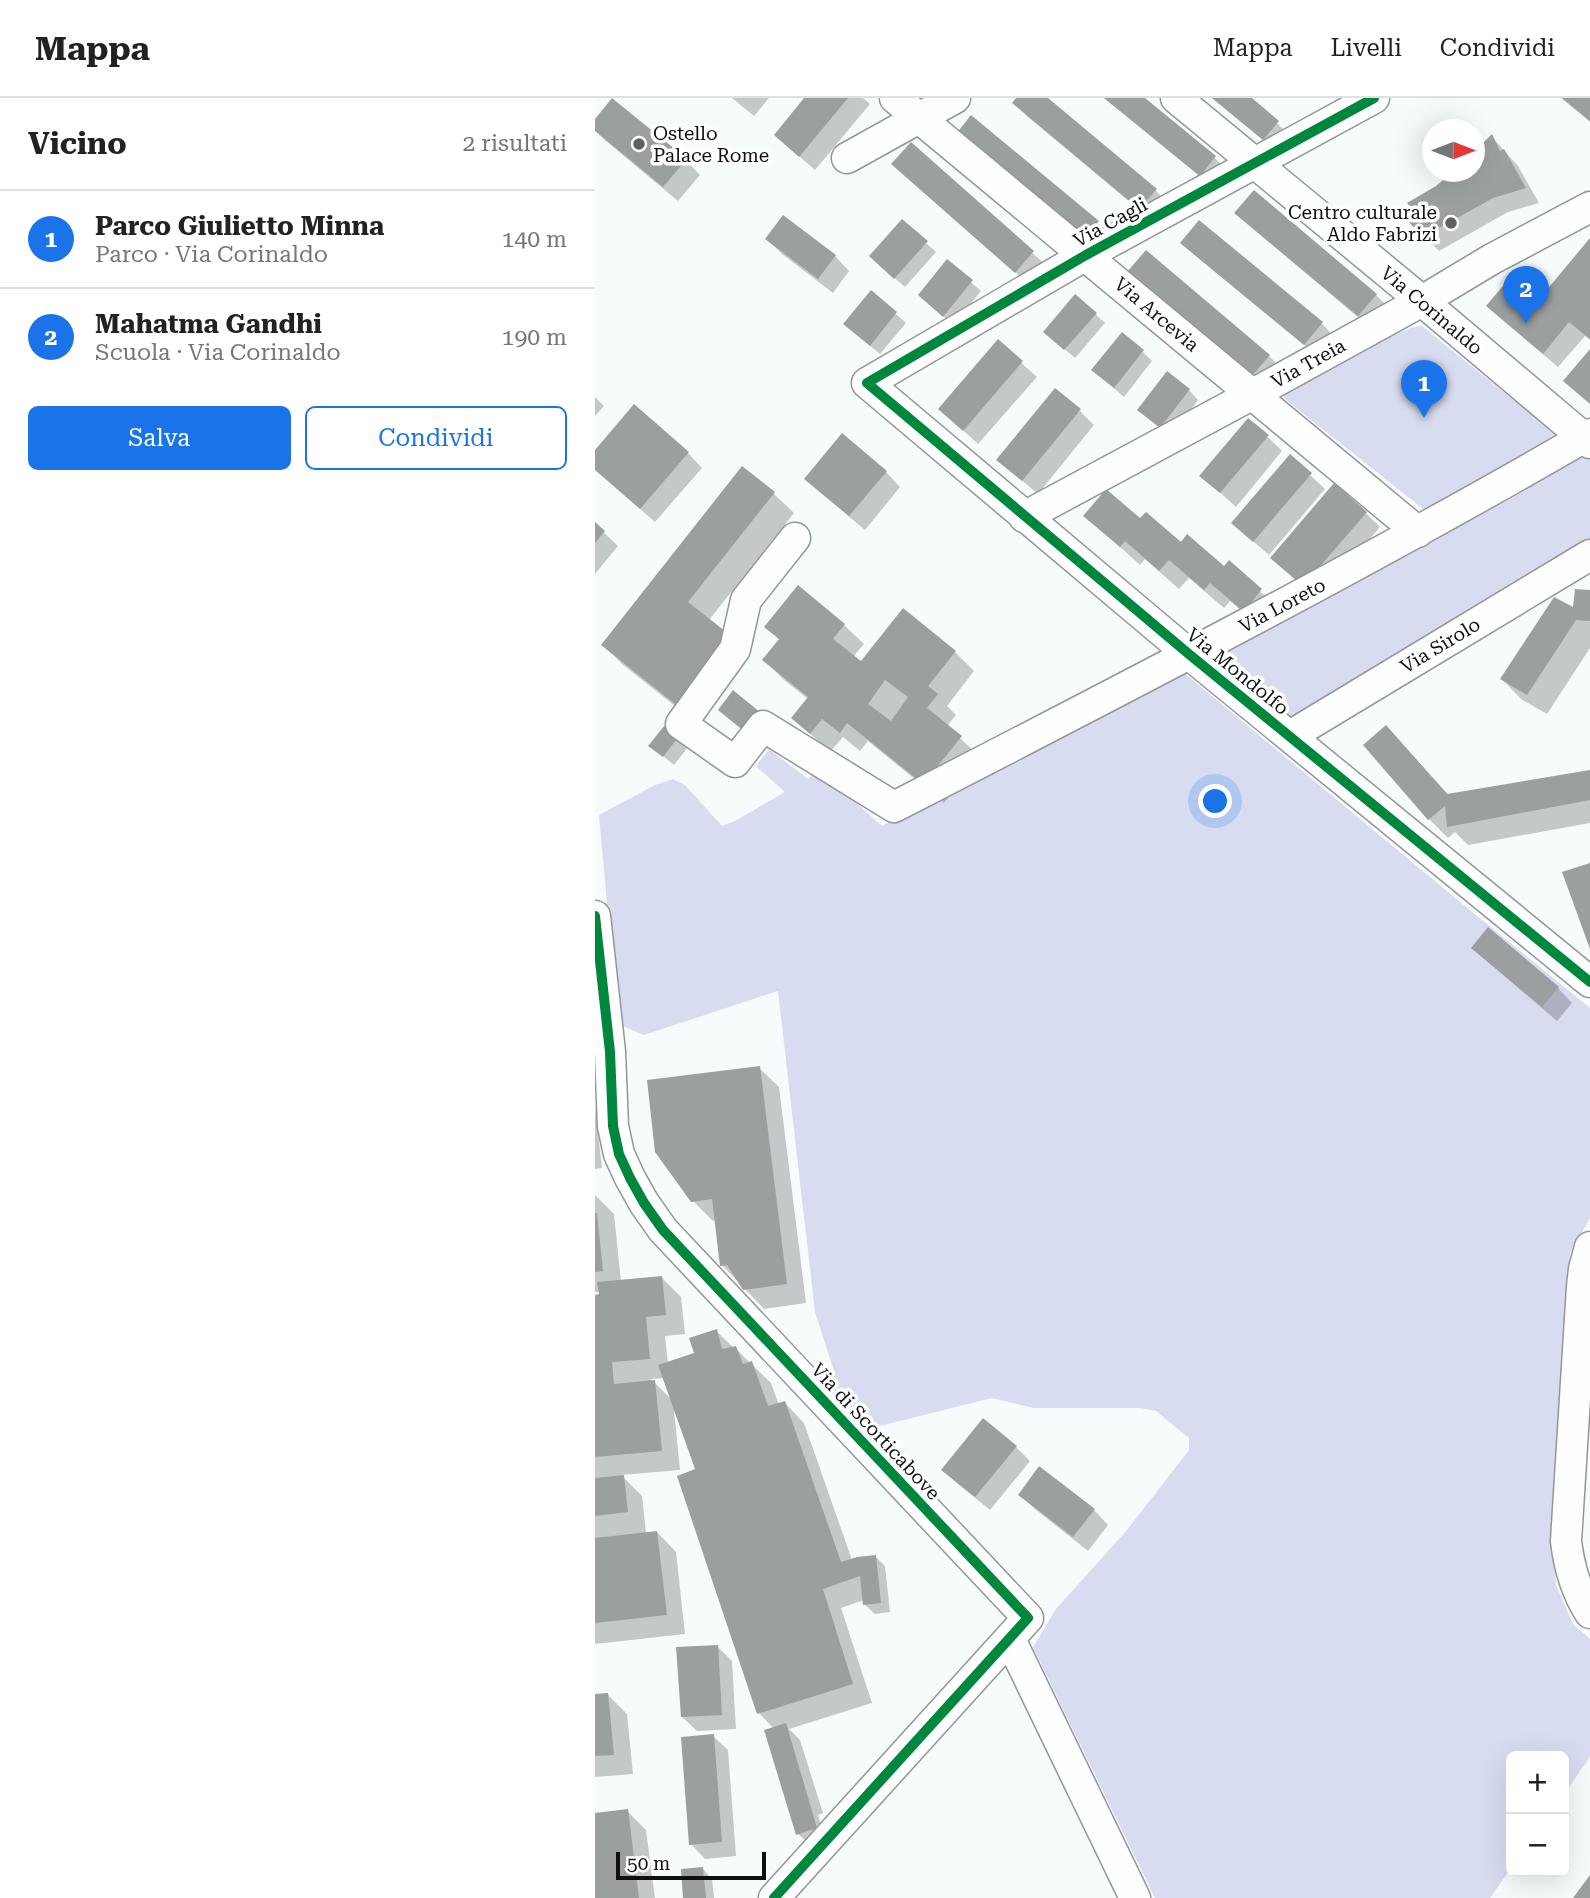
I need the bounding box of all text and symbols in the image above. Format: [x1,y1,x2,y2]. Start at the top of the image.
text: Mappa [35,29,150,68]
text: Mappa [1213,34,1292,62]
text: Livelli [1330,34,1402,62]
text: Condividi [1440,34,1555,62]
north arrow [1422,119,1485,182]
place label: Ostello Palace Rome [653,122,769,167]
text: Vicino [28,126,127,161]
text: 2 risultati [463,130,567,157]
marker: Ostello Palace Rome [631,136,647,152]
street label: Via Cagli [1069,193,1151,252]
place label: Centro culturale Aldo Fabrizi [1288,201,1437,246]
text: Parco Giulietto Minna [95,211,384,241]
marker: Centro culturale Aldo Fabrizi [1443,215,1459,231]
text: 1 [45,226,57,253]
text: 140 m [502,226,567,253]
text: Parco · Via Corinaldo [95,241,328,268]
street label: Via Corinaldo [1376,261,1487,360]
pin: 2 [1503,266,1549,324]
street label: Via Arcevia [1110,272,1204,357]
text: Mahatma Gandhi [95,309,322,339]
text: 2 [45,324,57,351]
text: 190 m [502,324,567,351]
street label: Via Treia [1267,333,1350,393]
text: Scuola · Via Corinaldo [95,339,341,366]
pin: 1 [1401,360,1447,418]
button: Salva [28,406,291,470]
button: Condividi [305,406,567,470]
street label: Via Loreto [1235,573,1329,638]
street label: Via Sirolo [1396,613,1484,678]
street label: Via Mondolfo [1182,623,1294,720]
your location [1198,784,1232,818]
street label: Via di Scorticabove [806,1358,945,1505]
map controls [1506,1751,1569,1877]
button: + [1506,1751,1569,1814]
button: − [1506,1814,1569,1877]
scale bar [616,1849,767,1881]
text: 50 m [627,1852,670,1875]

